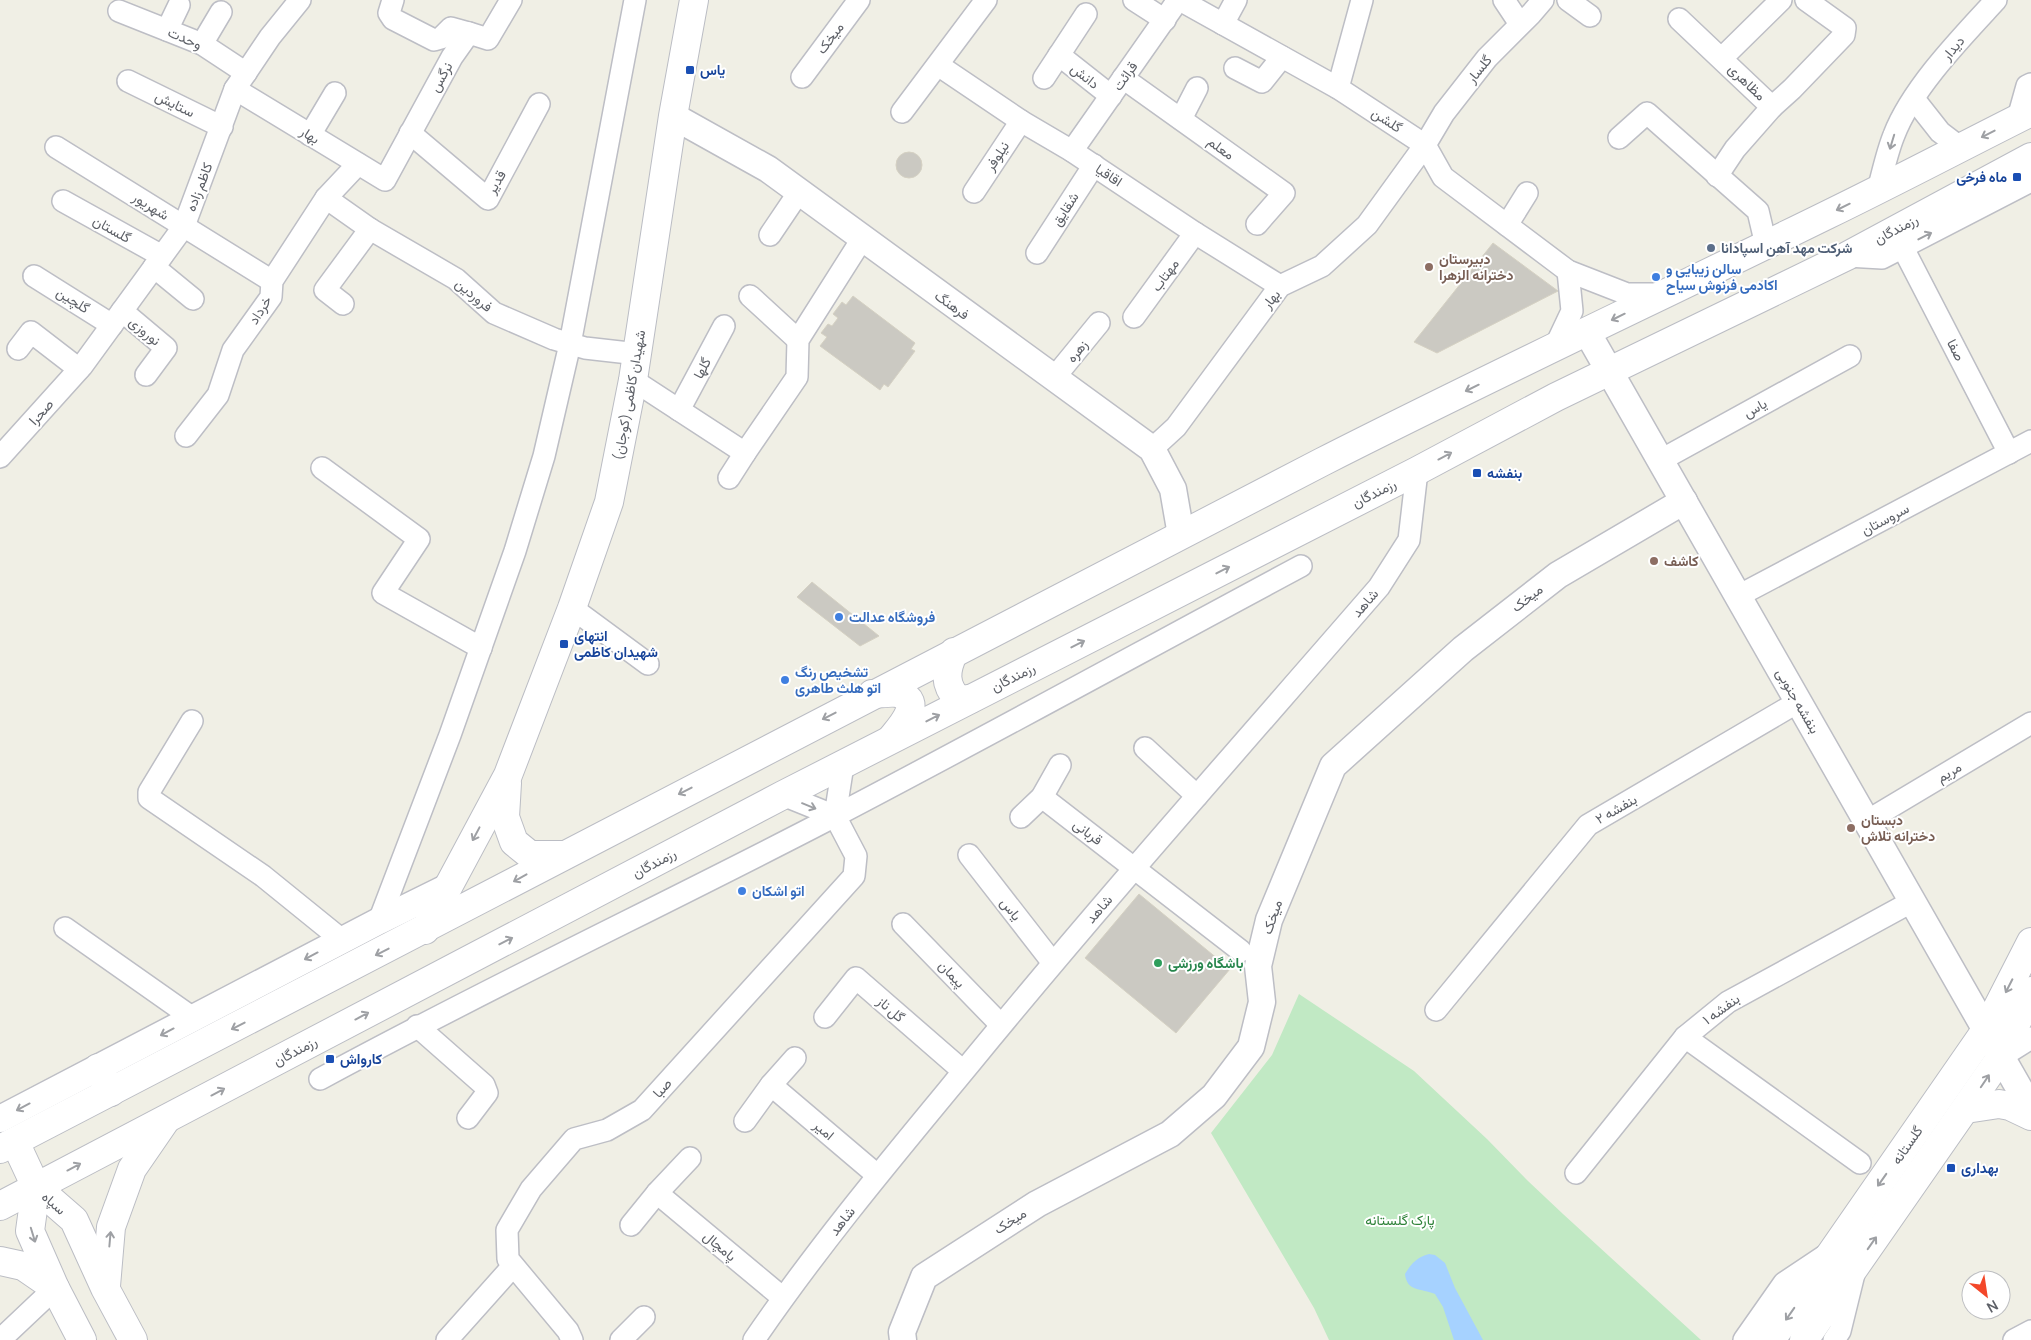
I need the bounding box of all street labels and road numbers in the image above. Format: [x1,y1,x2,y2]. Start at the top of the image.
street label: میخک [811,18,848,58]
street label: وحدت [165,22,205,53]
street label: دیدار [1936,31,1969,65]
street label: گلسار [1461,51,1496,87]
street label: قرائت [1108,57,1141,94]
street label: نرگس [425,58,457,95]
street label: دانش [1067,58,1104,93]
street label: مظاهری [1724,59,1770,104]
street label: ستایش [152,86,198,121]
street label: گلشن [1368,103,1406,136]
street label: بهار [296,121,324,148]
street label: معلم [1204,131,1239,164]
street label: نیلوفر [979,137,1013,175]
street label: اقاقیا [1092,159,1126,190]
street label: کاظم زاده [181,160,217,214]
street label: قدیر [481,167,510,198]
street label: شهریور [129,187,173,224]
street label: شقایق [1047,188,1083,229]
street label: رزمندگان [1871,209,1921,248]
street label: گلستان [90,210,135,247]
street label: مهتاب [1146,255,1183,295]
street label: فروردین [452,273,497,316]
street label: گلچین [52,282,94,318]
street label: بهار [1256,285,1284,313]
street label: فرهنگ [931,286,973,324]
street label: خرداد [243,292,276,328]
street label: نوروزی [126,312,165,349]
street label: شهیدان کاظمی (کوجان) [608,328,649,462]
street label: زهره [1062,335,1092,366]
street label: صفا [1943,336,1970,364]
street label: گلها [688,354,715,382]
street label: یاس [1739,393,1770,422]
street label: صحرا [24,394,58,429]
street label: رزمندگان [1348,473,1399,512]
street label: سروستان [1857,498,1912,539]
street label: میخک [1507,579,1546,616]
street label: شاهد [1347,584,1382,621]
street label: رزمندگان [987,657,1038,696]
street label: بنفشه جنوبی [1772,665,1825,737]
street label: مریم [1933,757,1965,786]
street label: بنفشه ۲ [1592,789,1640,828]
street label: قربانی [1070,814,1107,849]
street label: رزمندگان [629,843,679,882]
street label: شاهد [1081,890,1116,927]
street label: یاس [996,893,1026,924]
street label: میخک [1257,897,1286,937]
street label: پیمان [934,956,970,992]
street label: بنفشه ۱ [1698,989,1743,1029]
street label: گل ناز [873,991,909,1026]
street label: رزمندگان [270,1031,320,1070]
street label: صبا [648,1074,676,1102]
street label: امیر [809,1115,839,1144]
street label: گلستانه [1887,1122,1927,1168]
street label: سپاه [38,1187,70,1219]
street label: شاهد [824,1202,859,1239]
street label: میخک [990,1203,1030,1238]
street label: پامچال [699,1226,741,1266]

